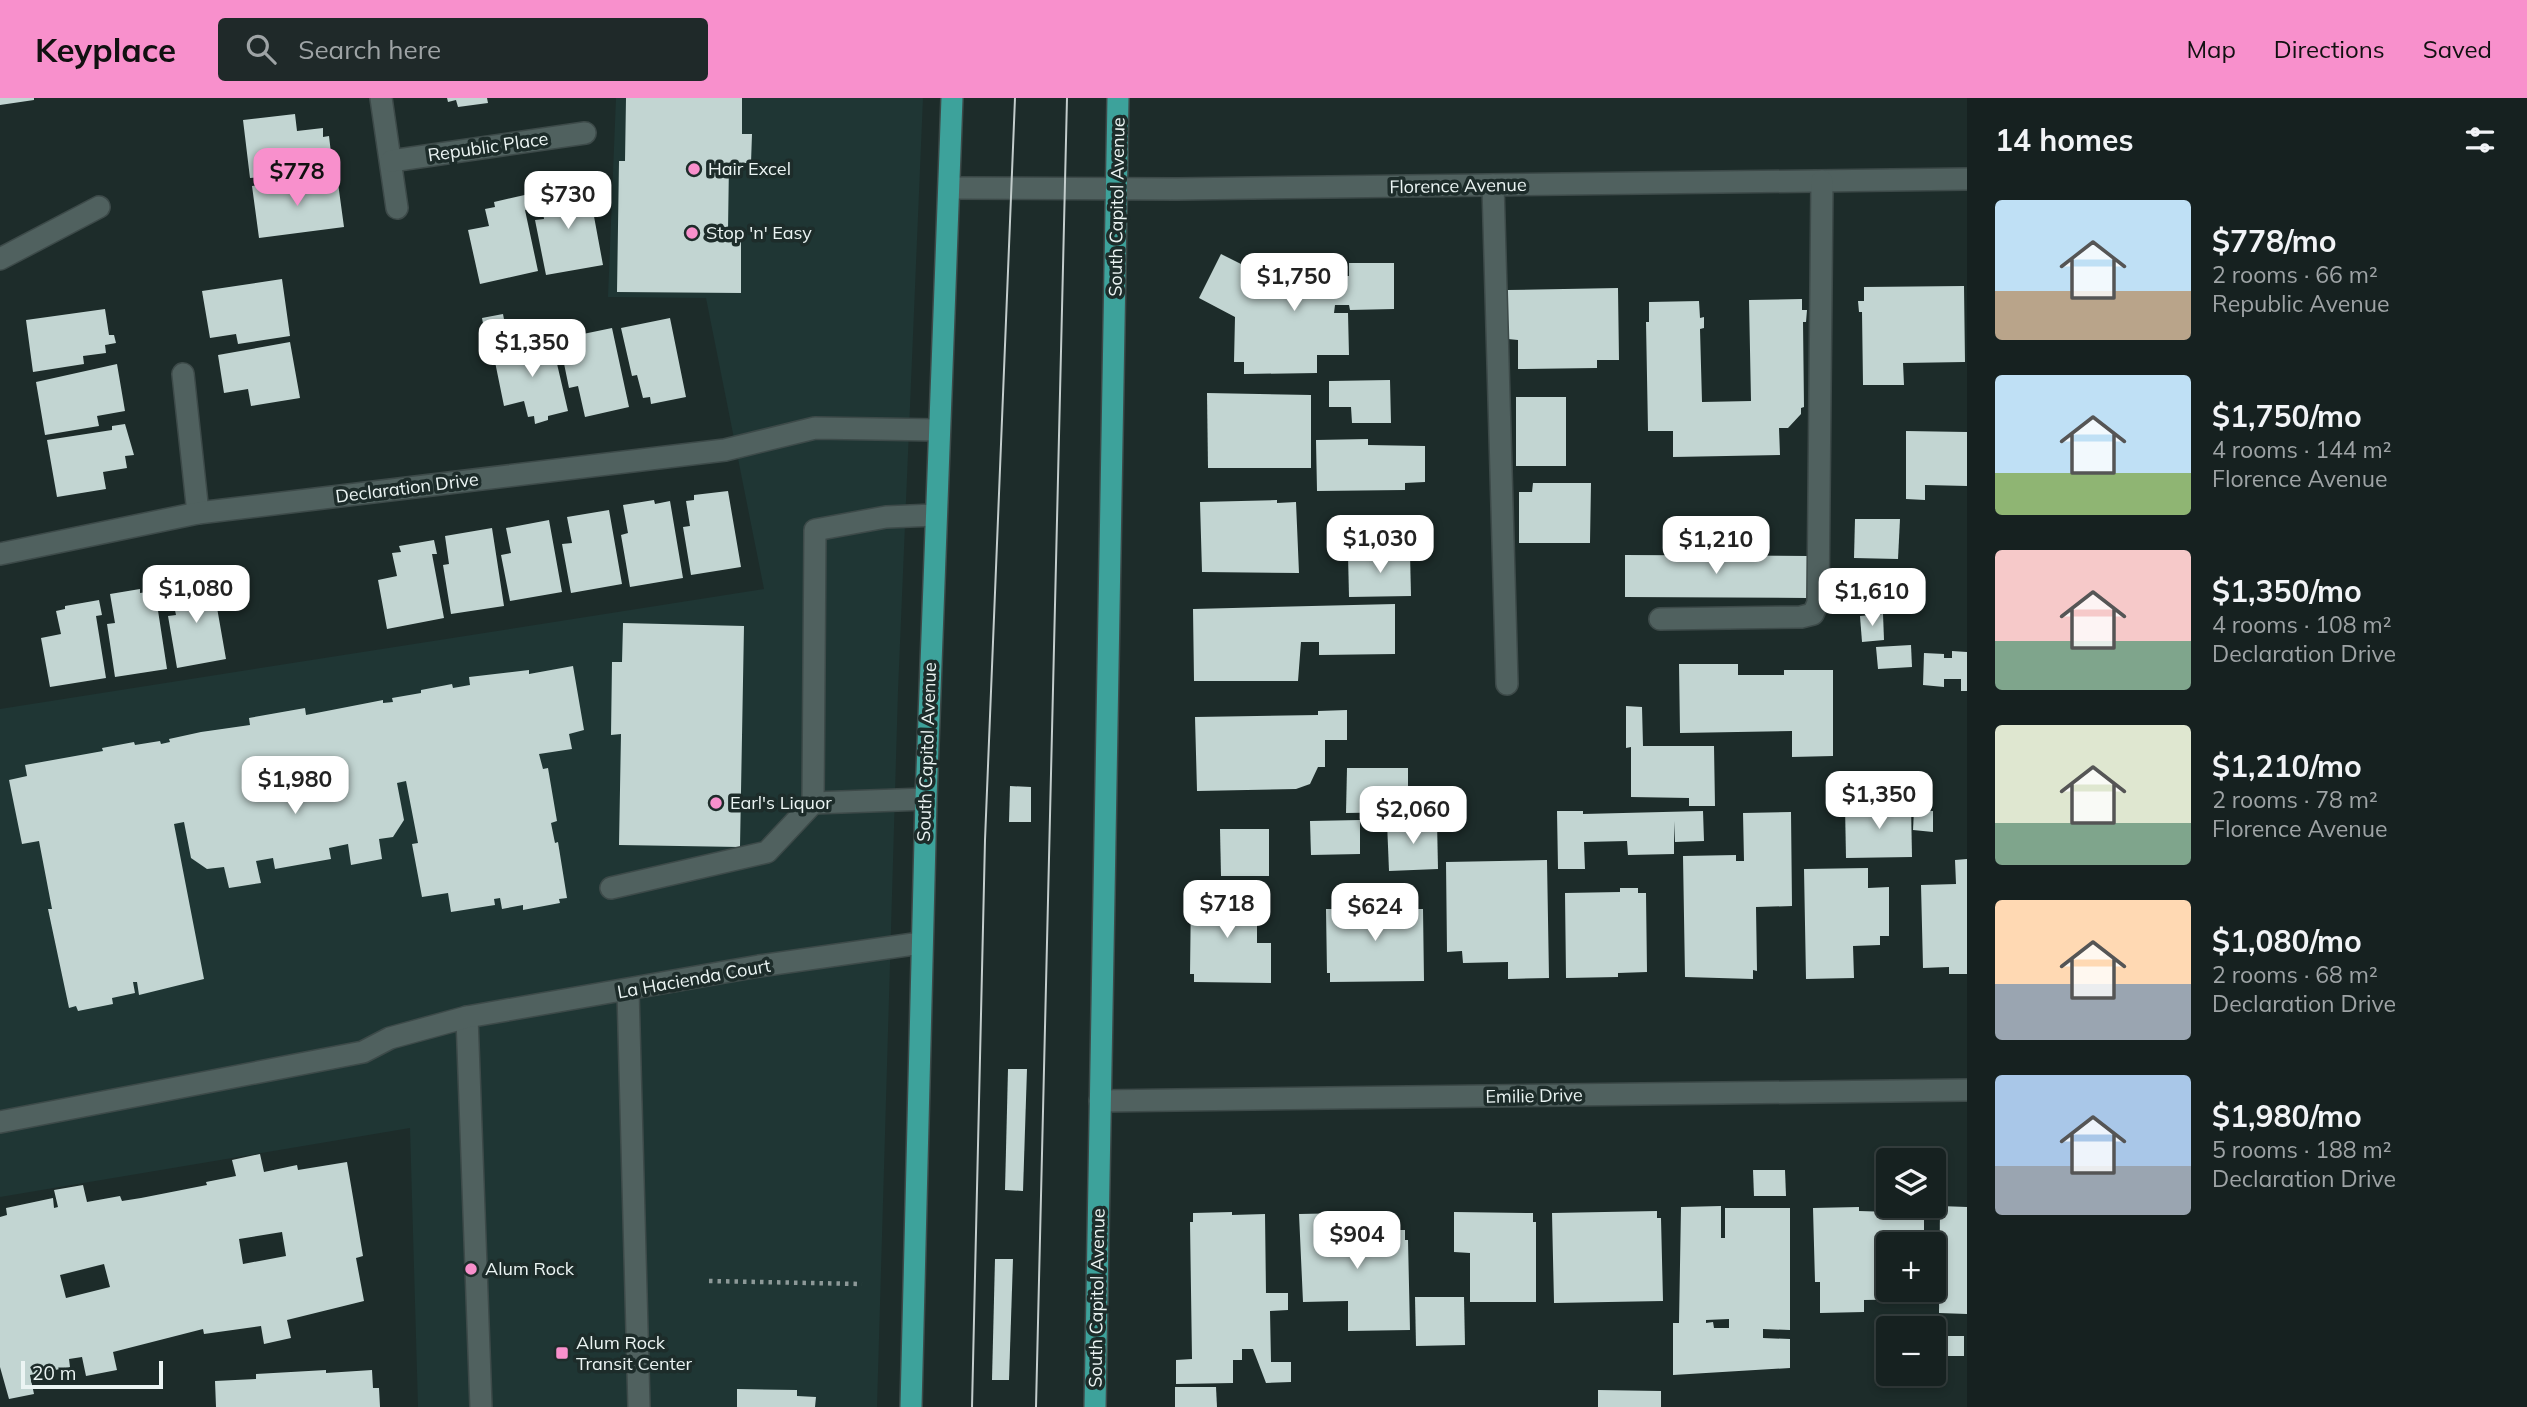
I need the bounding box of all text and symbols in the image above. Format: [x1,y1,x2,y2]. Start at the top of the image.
search box [218,18,708,81]
text: Keyplace [35,29,176,70]
icon: search [242,30,280,68]
text: Search here [298,33,441,66]
text: Map [2186,34,2236,64]
text: Directions [2274,34,2385,64]
text: Saved [2423,34,2492,64]
street label: South Capitol Avenue [1103,117,1130,297]
text: 14 homes [1995,121,2134,159]
icon: filters [2461,121,2499,159]
street label: Republic Place [426,127,550,166]
pin: $778 [256,148,338,208]
text: $778 [269,156,325,185]
place label: Hair Excel [708,157,791,180]
marker: Hair Excel [686,161,702,177]
pin: $730 [527,172,609,231]
street label: Florence Avenue [1389,173,1527,198]
text: $730 [540,179,596,208]
place label: Stop 'n' Easy [706,221,812,244]
text: $778/mo [2212,222,2336,260]
marker: Stop 'n' Easy [684,225,700,241]
icon: home [2051,228,2135,312]
pin: $1,750 [1237,254,1351,313]
text: 2 rooms · 66 m² [2212,260,2378,289]
text: $1,750 [1257,261,1331,290]
text: Republic Avenue [2212,289,2390,318]
pin: $1,350 [475,320,589,379]
text: $1,350 [495,327,569,356]
text: $1,750/mo [2212,397,2362,435]
icon: home [2051,403,2135,487]
text: 4 rooms · 144 m² [2212,435,2392,464]
text: Florence Avenue [2212,464,2388,493]
street label: Declaration Drive [334,467,480,508]
pin: $1,030 [1323,516,1437,575]
pin: $1,210 [1659,517,1773,576]
text: $1,030 [1343,523,1417,552]
text: $1,210 [1679,524,1753,553]
pin: $1,080 [139,566,253,625]
pin: $1,610 [1815,568,1929,628]
text: $1,350/mo [2212,572,2362,610]
text: $1,080 [159,573,233,602]
text: $1,610 [1835,576,1909,605]
icon: home [2051,578,2135,662]
text: 4 rooms · 108 m² [2212,610,2392,639]
text: Declaration Drive [2212,639,2396,668]
street label: South Capitol Avenue [912,662,941,842]
text: $1,210/mo [2212,747,2362,785]
icon: home [2051,753,2135,837]
pin: $1,980 [238,756,352,816]
text: $1,980 [258,764,332,793]
pin: $1,350 [1822,772,1936,831]
text: $1,350 [1842,779,1916,808]
text: 2 rooms · 78 m² [2212,785,2378,814]
pin: $2,060 [1356,786,1470,846]
place label: Earl's Liquor [730,791,832,814]
text: $2,060 [1376,794,1450,823]
marker: Earl's Liquor [708,795,724,811]
text: Florence Avenue [2212,814,2388,843]
pin: $718 [1186,880,1268,940]
pin: $624 [1334,884,1416,943]
text: $718 [1199,888,1255,917]
text: $624 [1347,891,1403,920]
text: $1,080/mo [2212,922,2362,960]
icon: home [2051,928,2135,1012]
street label: La Hacienda Court [615,954,772,1003]
text: 2 rooms · 68 m² [2212,960,2378,989]
text: Declaration Drive [2212,989,2396,1018]
street label: Emilie Drive [1485,1083,1583,1108]
text: $1,980/mo [2212,1097,2362,1135]
icon: home [2051,1103,2135,1187]
text: 5 rooms · 188 m² [2212,1135,2392,1164]
map controls [1876,1148,1946,1386]
button: layers [1876,1148,1946,1218]
text: Declaration Drive [2212,1164,2396,1193]
street label: South Capitol Avenue [1083,1208,1110,1388]
pin: $904 [1316,1212,1398,1271]
text: $904 [1329,1219,1385,1248]
button: + [1876,1232,1946,1302]
place label: Alum Rock [485,1257,575,1280]
marker: Alum Rock [463,1261,479,1277]
button: − [1876,1316,1946,1386]
place label: Alum Rock Transit Center [576,1331,693,1375]
marker: Alum Rock Transit Center [554,1345,570,1361]
scale bar [21,1358,163,1390]
text: 20 m [32,1361,76,1385]

